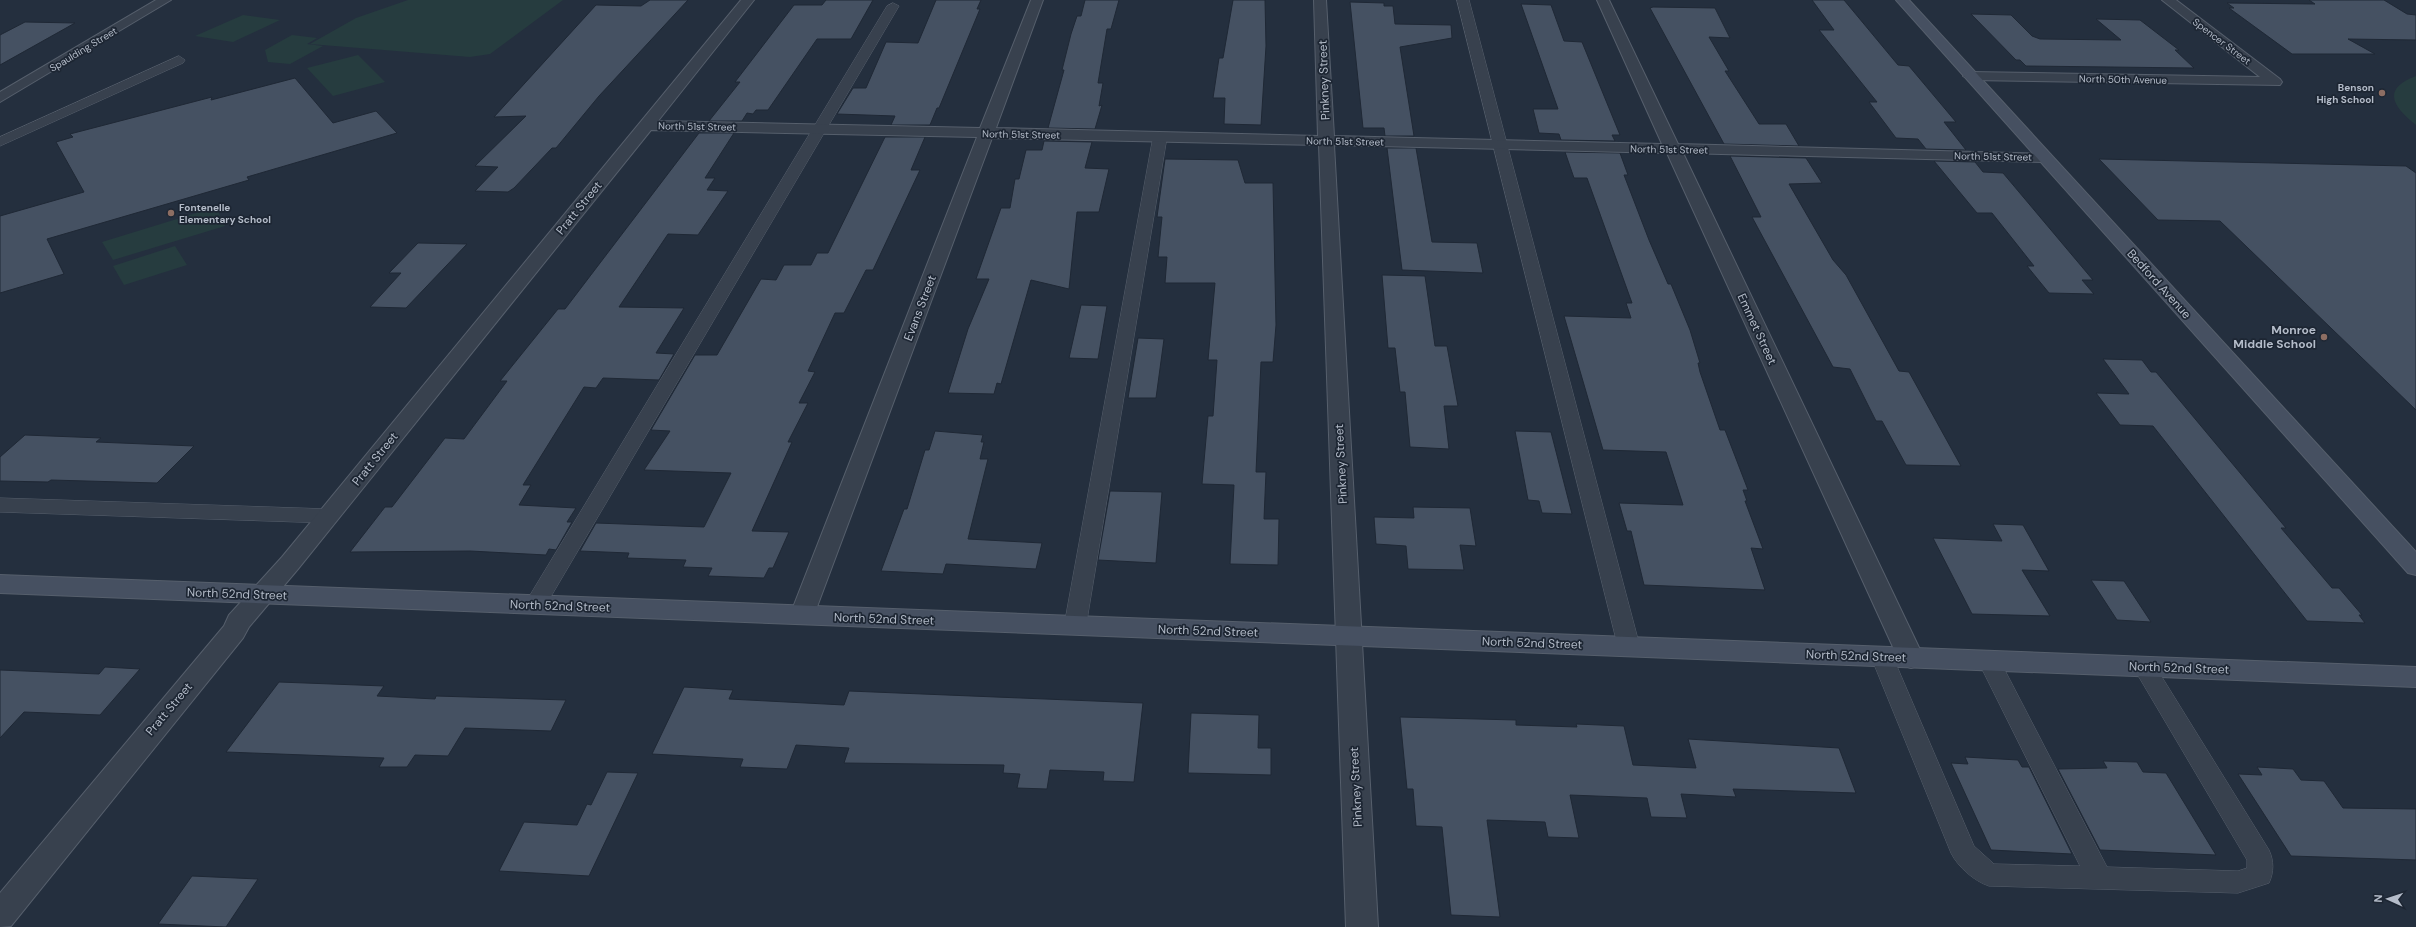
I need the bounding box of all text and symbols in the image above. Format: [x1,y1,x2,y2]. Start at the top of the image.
street label: Spencer Street [2190,15,2253,68]
street label: Spaulding Street [47,24,119,75]
street label: Pinkney Street [1315,39,1333,120]
street label: North 50th Avenue [2079,72,2167,87]
place label: Benson High School [2316,81,2374,106]
marker: Benson High School [2377,88,2387,98]
street label: North 51st Street [658,119,736,134]
street label: North 51st Street [982,127,1060,142]
street label: North 51st Street [1306,134,1384,149]
street label: North 51st Street [1630,142,1708,157]
street label: North 51st Street [1954,149,2032,164]
street label: Pratt Street [553,178,606,238]
place label: Fontenelle Elementary School [179,201,271,226]
marker: Fontenelle Elementary School [166,208,176,218]
street label: Bedford Avenue [2124,246,2195,322]
street label: Evans Street [900,272,940,343]
street label: Emmet Street [1734,291,1781,367]
place label: Monroe Middle School [2233,322,2316,352]
marker: Monroe Middle School [2319,332,2329,342]
street label: Pinkney Street [1331,423,1351,504]
street label: Pratt Street [349,429,402,489]
street label: North 52nd Street [187,584,288,604]
street label: North 52nd Street [510,596,611,616]
street label: North 52nd Street [834,609,935,629]
street label: North 52nd Street [1158,621,1259,641]
street label: North 52nd Street [1482,633,1583,653]
street label: North 52nd Street [1806,646,1907,666]
street label: North 52nd Street [2129,658,2230,678]
street label: Pratt Street [142,679,196,739]
street label: Pinkney Street [1346,746,1366,827]
north arrow [2368,879,2408,919]
text: N [2371,894,2385,903]

